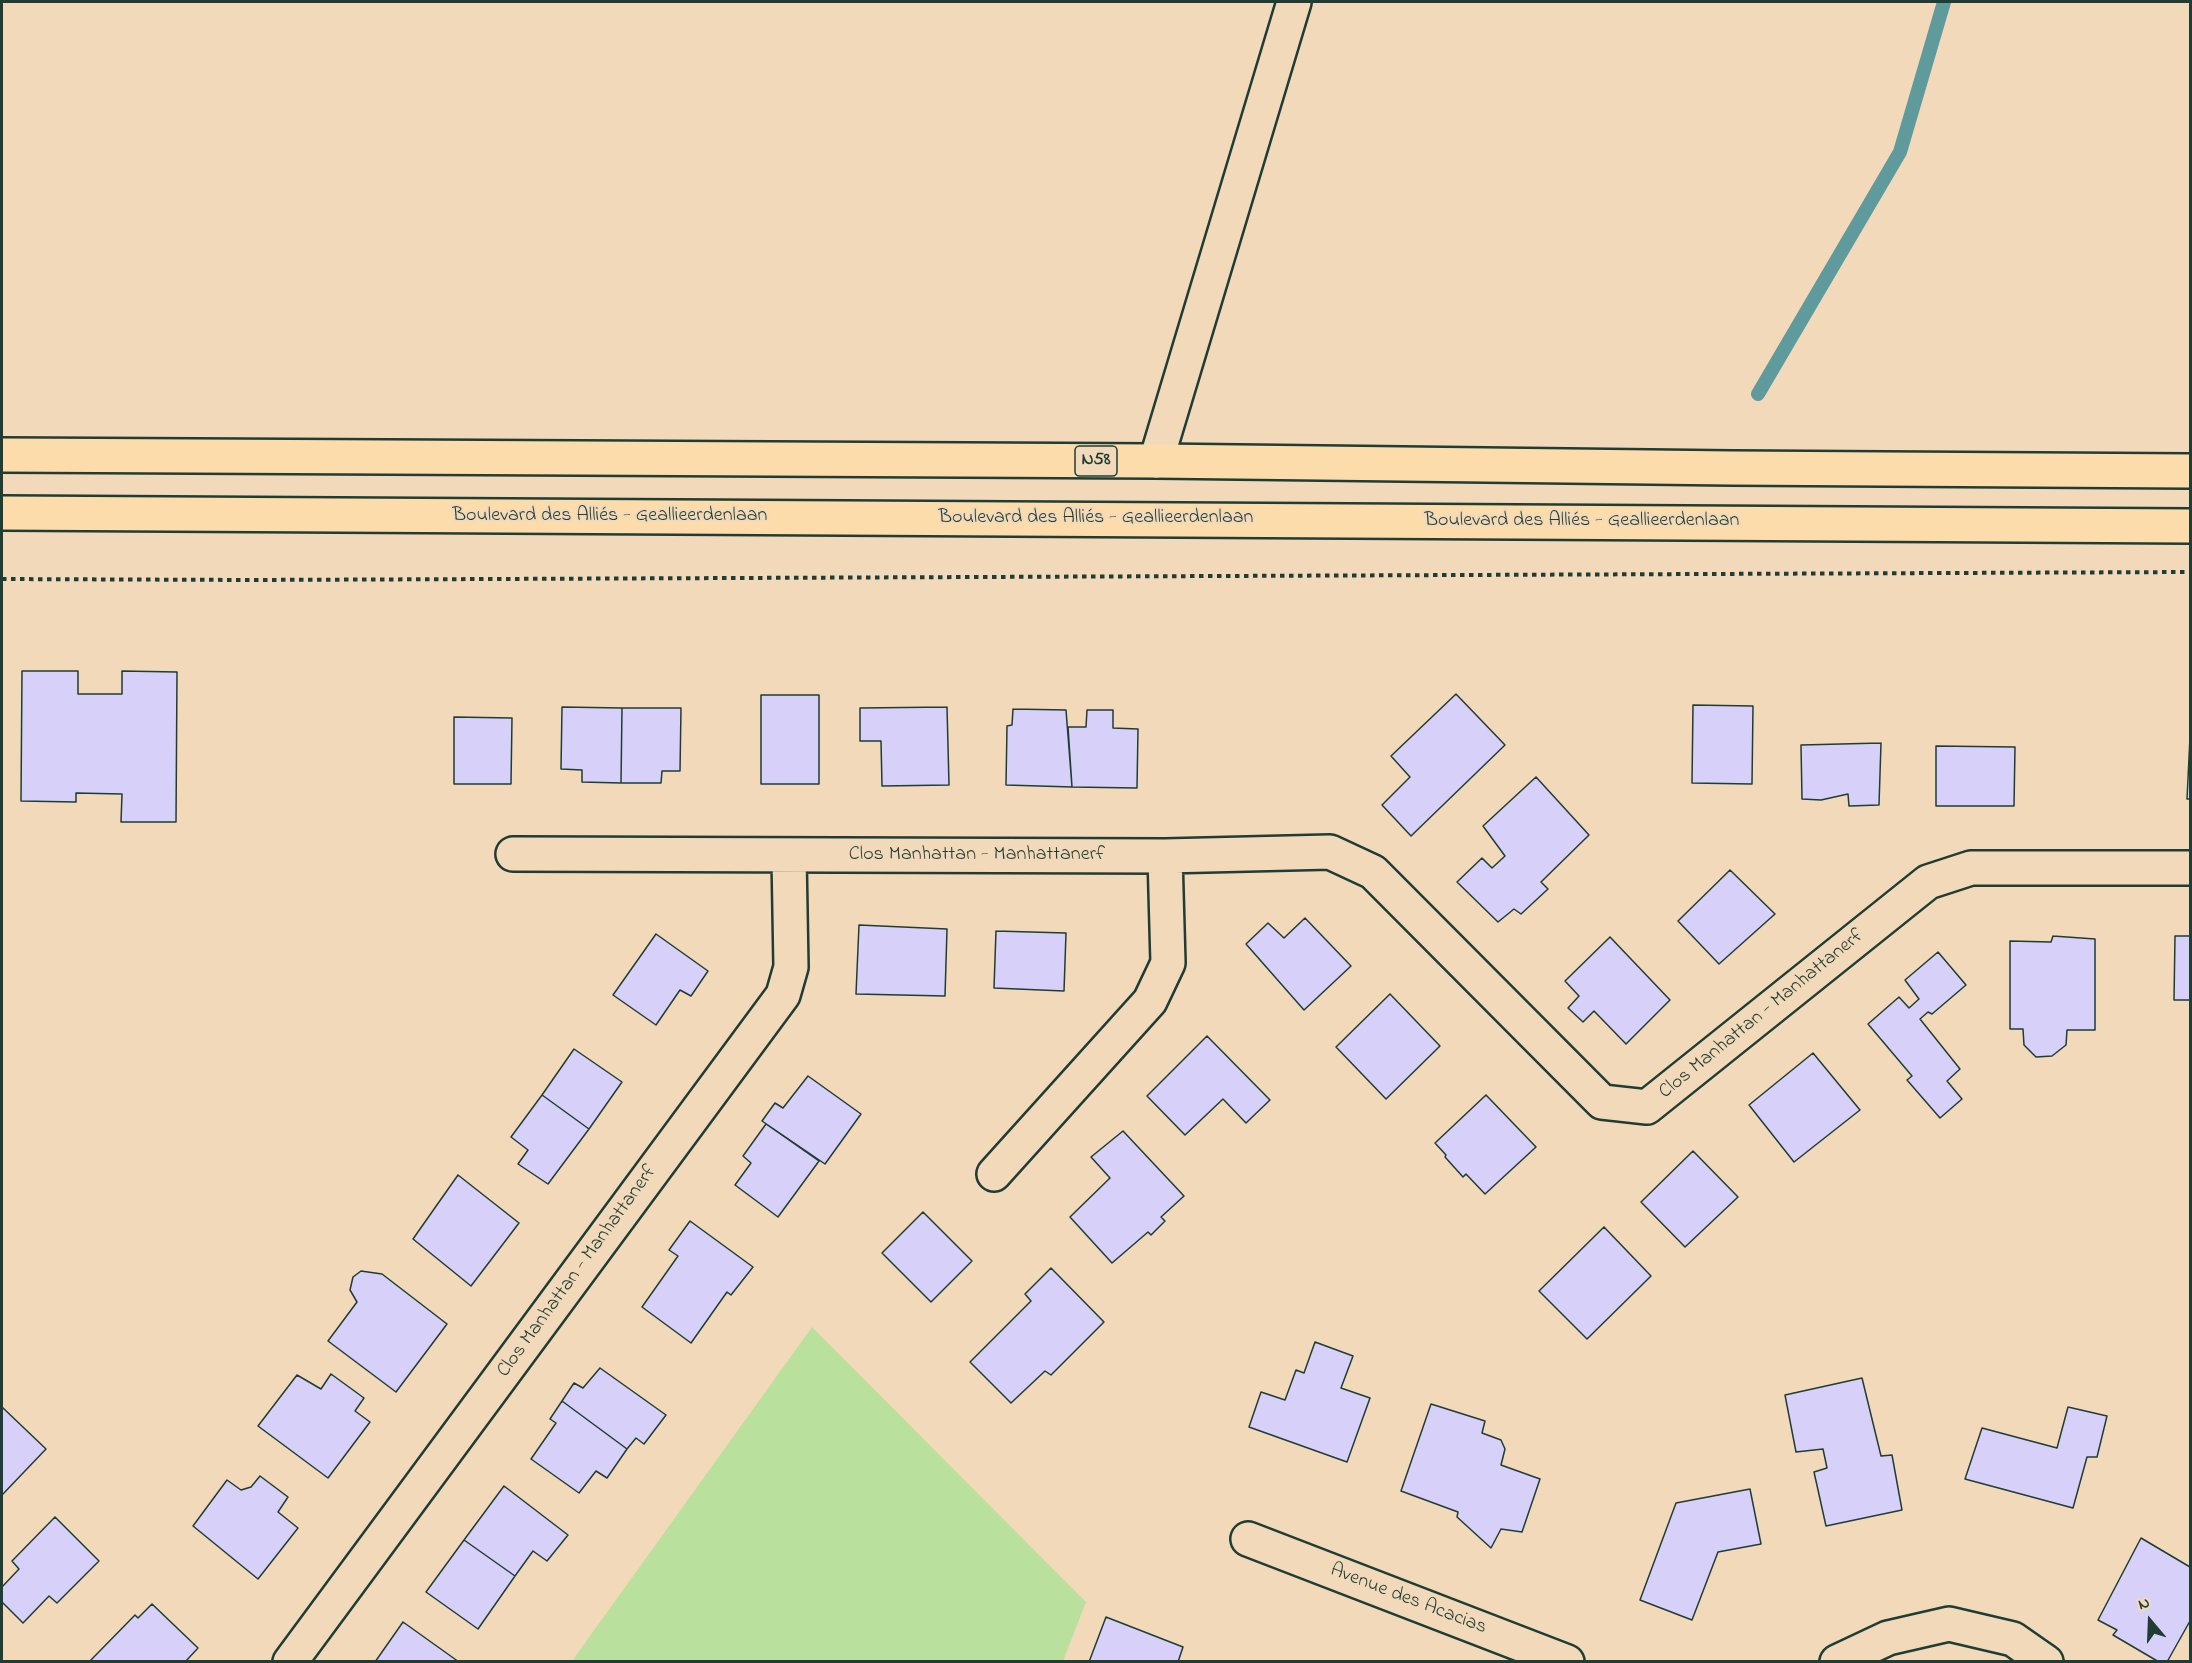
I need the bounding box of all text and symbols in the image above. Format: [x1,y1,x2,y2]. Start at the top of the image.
road number: N58 [1075,446,1117,476]
street label: Boulevard des Alliés - Geallieerdenlaan [453,505,767,529]
street label: Boulevard des Alliés - Geallieerdenlaan [939,507,1253,531]
street label: Boulevard des Alliés - Geallieerdenlaan [1425,510,1739,534]
street label: Clos Manhattan - Manhattanerf [849,844,1105,868]
street label: Clos Manhattan - Manhattanerf [1655,925,1869,1105]
street label: Clos Manhattan - Manhattanerf [493,1161,663,1383]
street label: Avenue des Acacias [1326,1559,1490,1641]
north arrow [2120,1591,2180,1651]
text: N [2135,1591,2153,1617]

